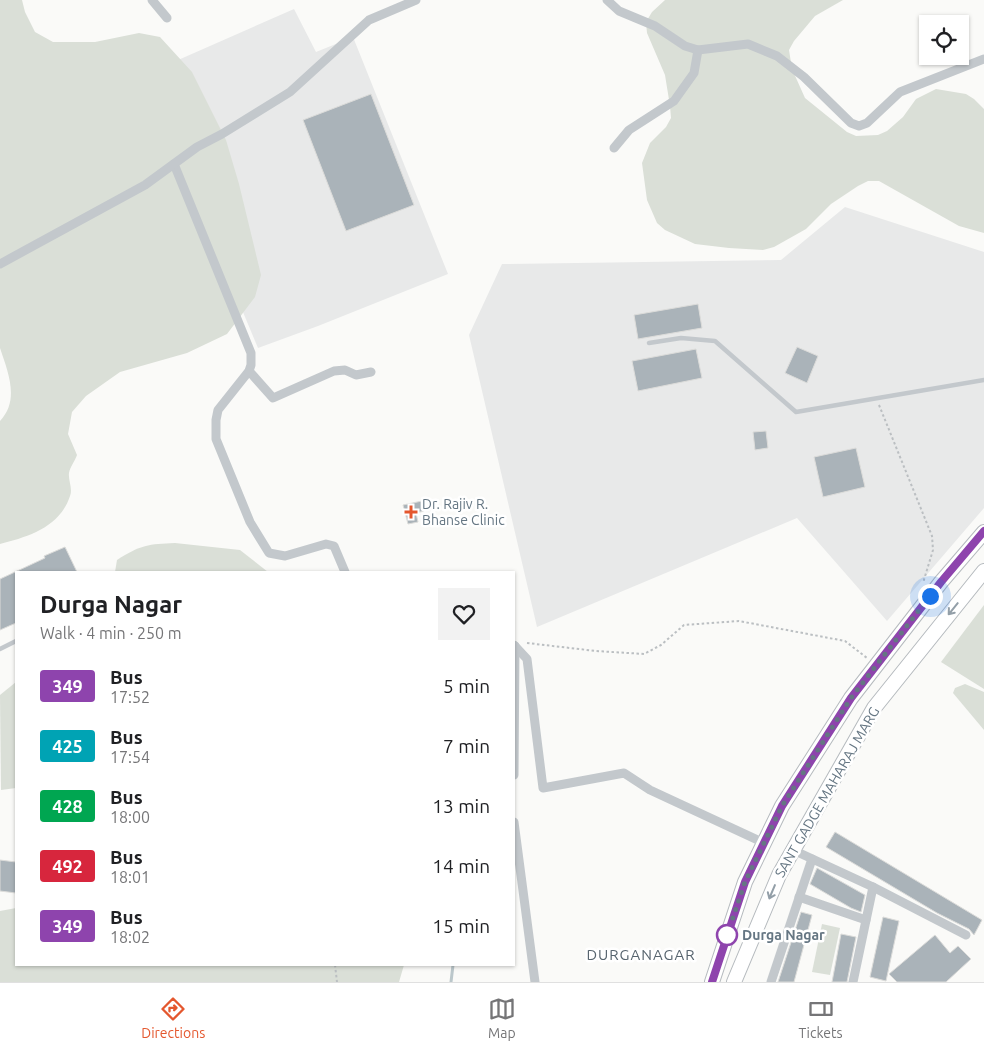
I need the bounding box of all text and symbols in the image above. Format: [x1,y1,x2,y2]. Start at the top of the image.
map controls [919,15,969,65]
button: locate [919,15,969,65]
place label: Dr. Rajiv R. Bhanse Clinic [422,496,505,528]
marker: Dr. Rajiv R. Bhanse Clinic [404,505,418,519]
your location [918,584,943,609]
button: heart [438,588,490,640]
text: Durga Nagar [40,591,182,618]
one-way arrow [948,602,959,615]
text: Walk · 4 min · 250 m [40,624,182,642]
text: Bus [110,666,143,688]
text: 5 min [443,675,490,697]
text: 349 [52,676,83,696]
text: 17:52 [110,688,150,706]
street label: SANT GADGE MAHARAJ MARG [772,704,882,880]
text: Bus [110,726,143,748]
text: 7 min [443,735,490,757]
text: 425 [52,736,83,756]
text: 17:54 [110,748,150,766]
text: Bus [110,786,143,808]
text: 13 min [432,795,490,817]
text: 428 [52,796,83,816]
text: 18:00 [110,808,150,826]
text: Bus [110,846,143,868]
text: 14 min [432,855,490,877]
text: 492 [52,856,83,876]
text: 18:01 [110,868,150,886]
one-way arrow [766,884,776,899]
text: Bus [110,906,143,928]
text: 15 min [432,915,490,937]
text: 349 [52,916,83,936]
marker: Durga Nagar [716,924,738,946]
place label: Durga Nagar [742,927,825,943]
text: 18:02 [110,928,150,946]
district label: DURGANAGAR [586,946,696,963]
tab: Directions [141,995,205,1041]
tab: Map [488,995,516,1041]
tab: Tickets [799,995,843,1041]

